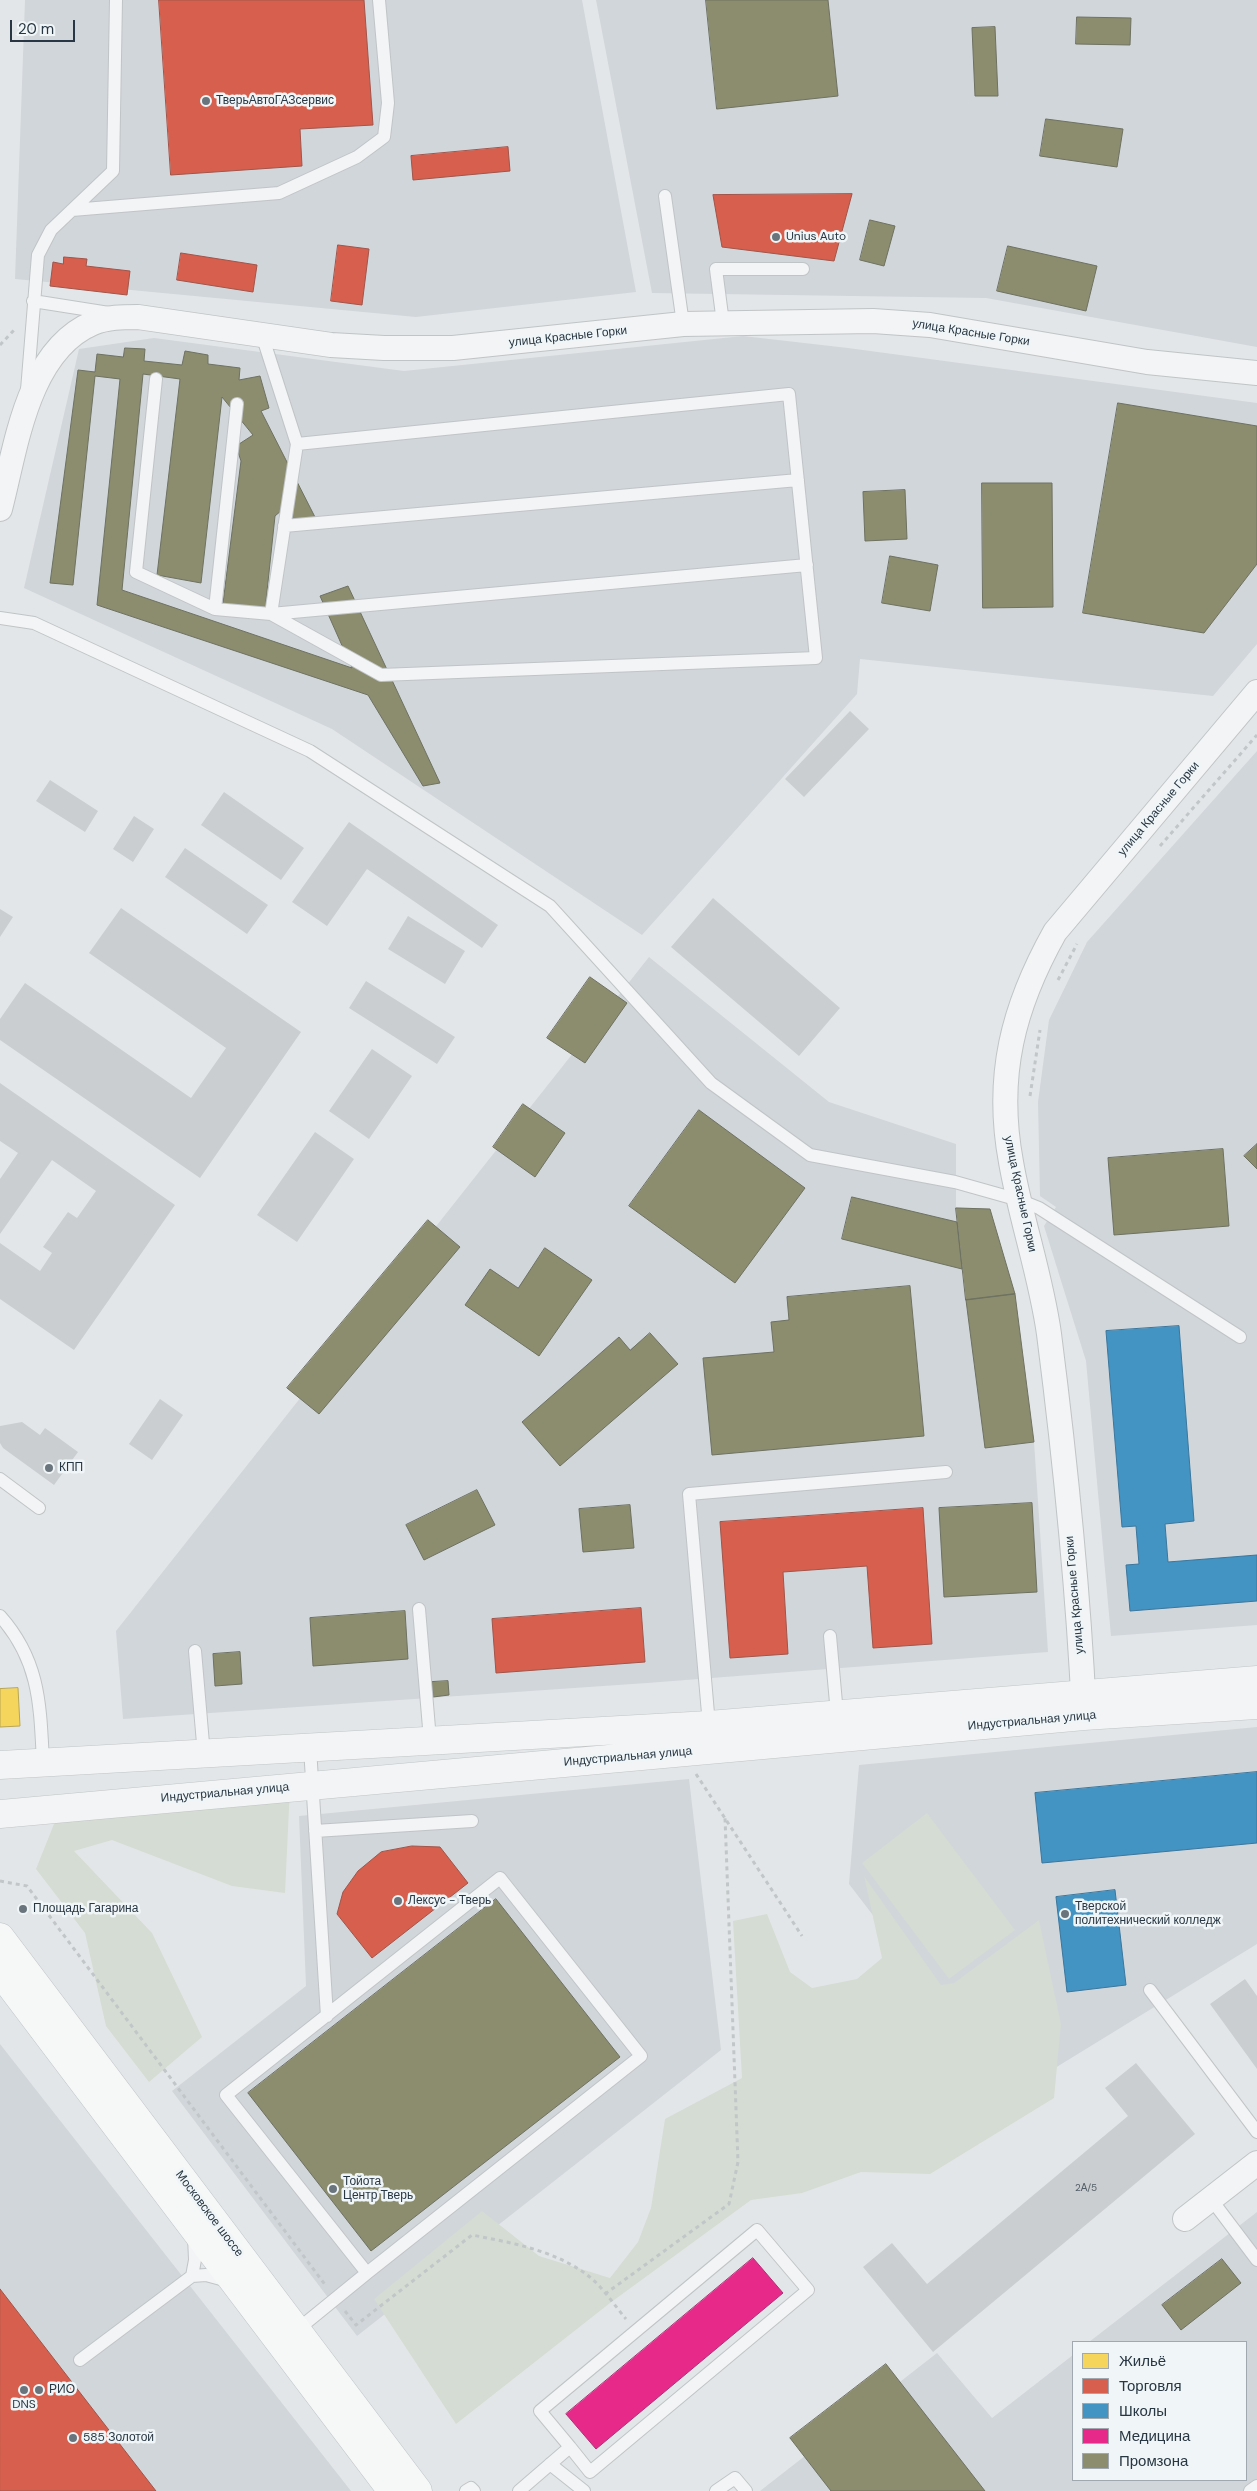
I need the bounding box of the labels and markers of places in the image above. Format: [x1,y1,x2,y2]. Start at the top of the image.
place label: ТверьАвтоГАЗсервис [216,94,334,108]
marker: ТверьАвтоГАЗсервис [200,95,212,107]
place label: Unius Auto [786,230,846,244]
marker: Unius Auto [770,231,782,243]
place label: КПП [59,1461,83,1475]
marker: КПП [43,1462,55,1474]
place label: Лексус - Тверь [408,1894,491,1908]
marker: Лексус - Тверь [392,1895,404,1907]
place label: Тверской политехнический колледж [1075,1900,1221,1928]
place label: Площадь Гагарина [33,1902,138,1916]
marker: Площадь Гагарина [17,1903,29,1915]
marker: Тверской политехнический колледж [1059,1908,1071,1920]
place label: Тойота Центр Тверь [343,2175,413,2203]
marker: Тойота Центр Тверь [327,2183,339,2195]
place label: РИО [49,2383,75,2397]
marker: DNS [18,2384,30,2396]
marker: РИО [33,2384,45,2396]
place label: DNS [12,2398,36,2412]
place label: 585 Золотой [83,2431,154,2445]
marker: 585 Золотой [67,2432,79,2444]

